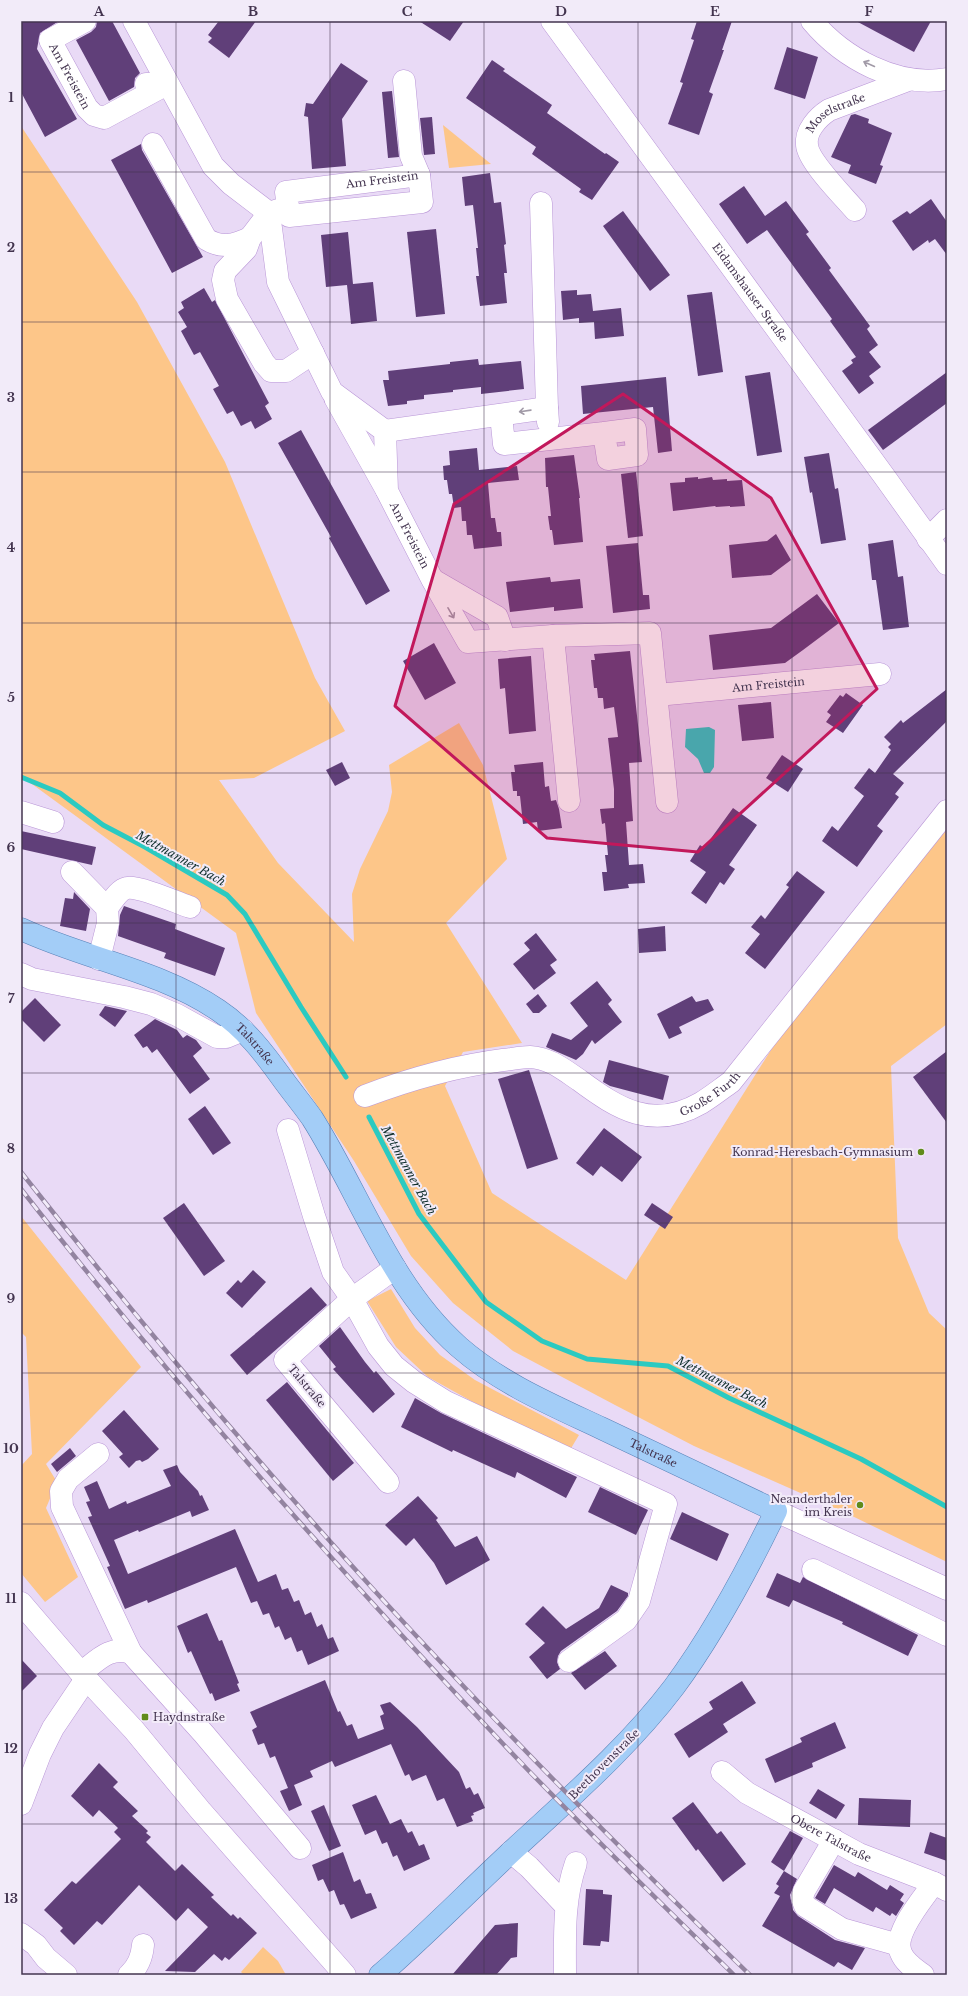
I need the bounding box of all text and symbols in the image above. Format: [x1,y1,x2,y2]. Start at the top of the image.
text: A [93,3,105,20]
text: B [248,3,258,20]
text: C [402,3,413,20]
text: D [555,3,567,20]
text: E [710,3,720,20]
text: F [865,3,874,20]
street label: Am Freistein [46,40,93,112]
one-way arrow [864,60,876,68]
text: 1 [8,89,14,106]
street label: Moselstraße [803,90,867,135]
street label: Am Freistein [344,168,419,191]
text: 2 [7,239,15,256]
street label: Eidamshauser Straße [709,240,791,345]
text: 3 [7,389,15,406]
one-way arrow [519,407,532,415]
street label: Am Freistein [386,499,433,571]
text: 4 [7,539,16,556]
one-way arrow [448,607,456,619]
street label: Am Freistein [731,674,806,695]
text: 5 [7,689,15,706]
water label: Mettmanner Bach [133,827,229,889]
text: 6 [7,839,16,856]
text: 7 [8,990,15,1007]
street label: Talstraße [233,1020,277,1068]
street label: Große Furth [678,1069,744,1119]
water label: Mettmanner Bach [378,1122,440,1218]
text: 8 [7,1140,15,1157]
place label: Konrad-Heresbach-Gymnasium [732,1145,913,1159]
marker: Konrad-Heresbach-Gymnasium [916,1147,926,1157]
text: 9 [7,1290,16,1307]
water label: Mettmanner Bach [673,1352,770,1411]
street label: Talstraße [285,1362,329,1410]
street label: Talstraße [627,1436,680,1470]
text: 10 [3,1440,19,1457]
place label: Neanderthaler im Kreis [771,1492,853,1519]
marker: Neanderthaler im Kreis [855,1500,865,1510]
text: 11 [5,1590,17,1607]
place label: Haydnstraße [153,1710,225,1724]
marker: Haydnstraße [140,1712,150,1722]
street label: Beethovenstraße [566,1726,642,1802]
text: 12 [4,1740,18,1757]
street label: Obere Talstraße [788,1811,873,1865]
text: 13 [4,1890,18,1907]

